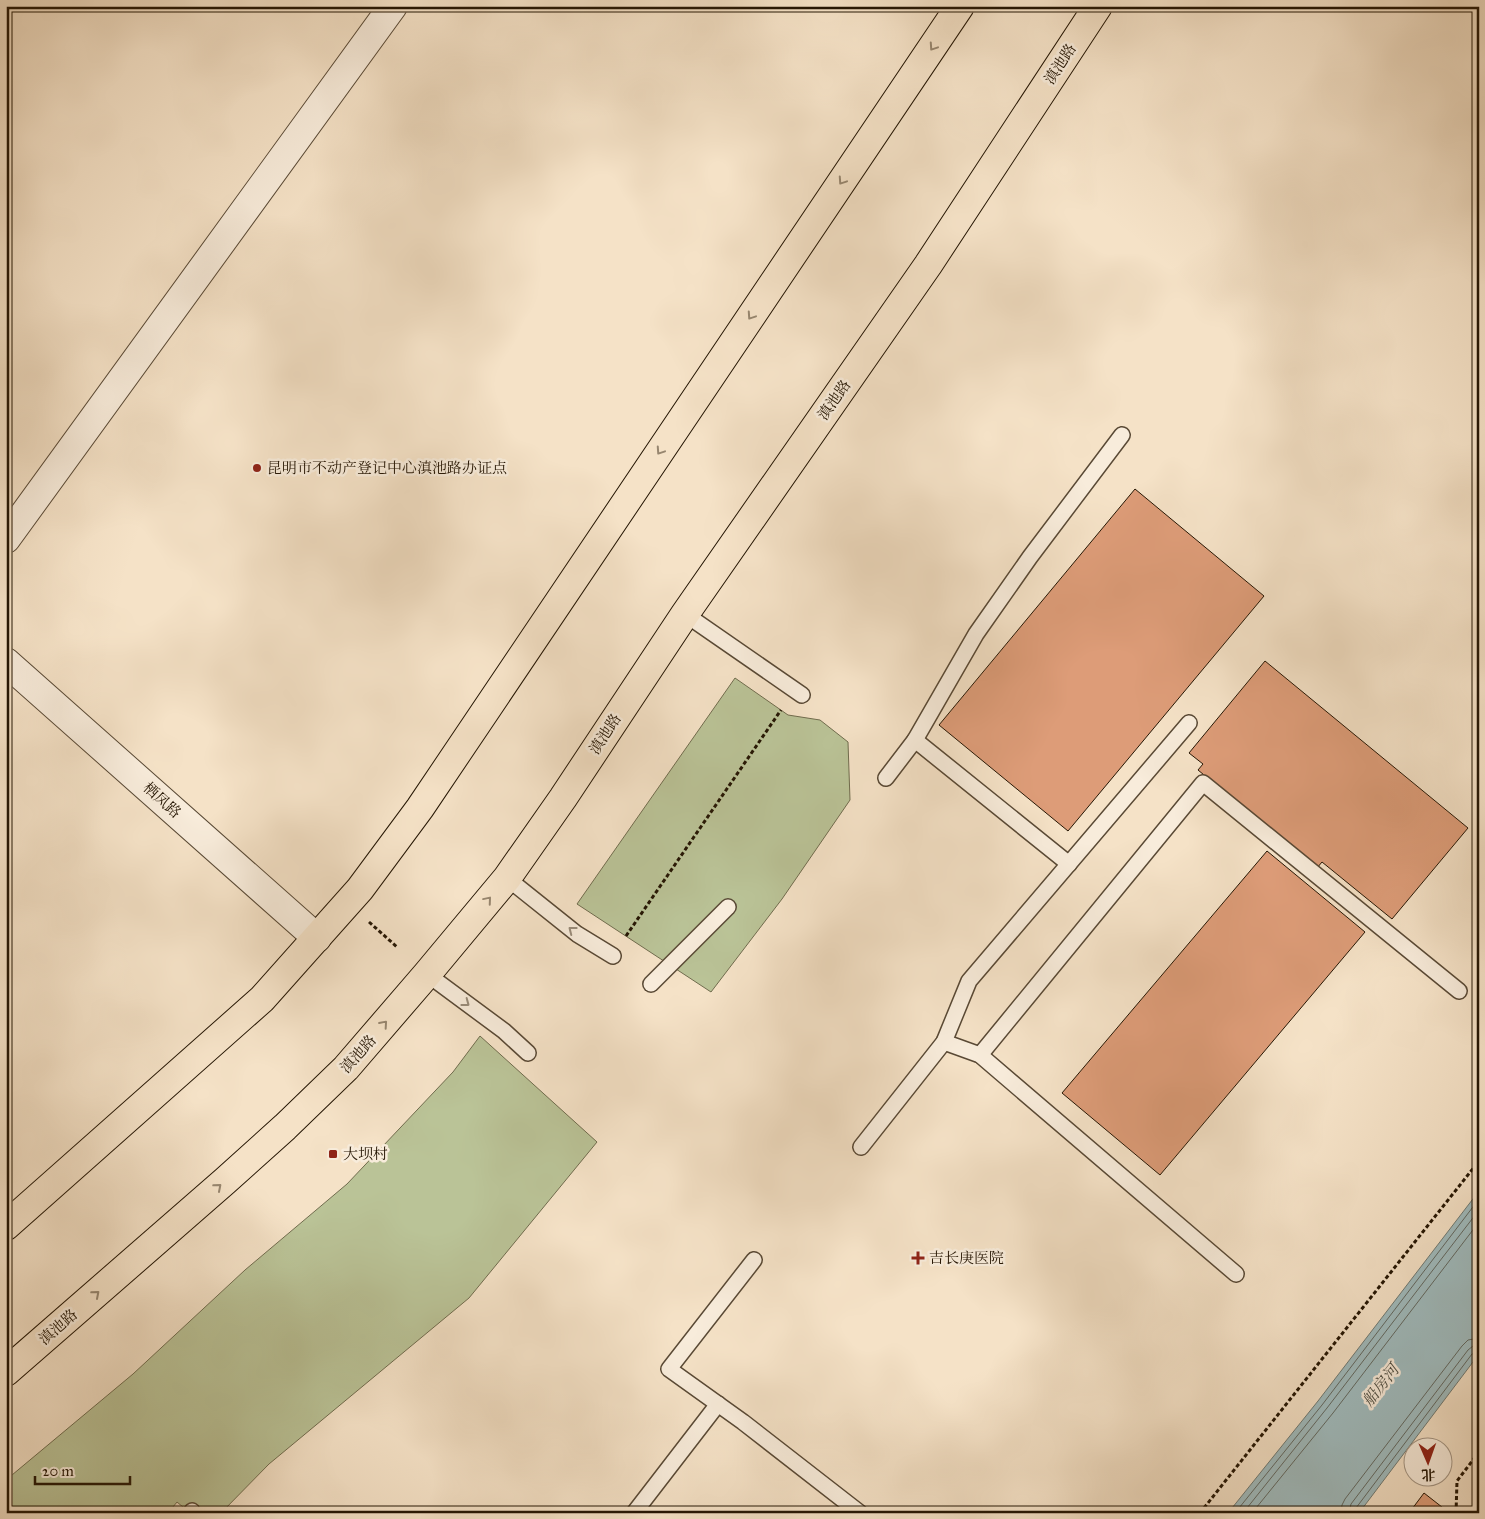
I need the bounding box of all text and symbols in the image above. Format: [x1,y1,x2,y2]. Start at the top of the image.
street label: 滇池路 [1040,40,1080,88]
one-way arrow [930,41,939,50]
one-way arrow [839,176,848,185]
one-way arrow [748,311,757,320]
street label: 滇池路 [814,376,854,424]
one-way arrow [657,445,666,455]
place label: 昆明市不动产登记中心滇池路办证点 [267,459,507,477]
marker: 昆明市不动产登记中心滇池路办证点 [251,462,263,474]
street label: 滇池路 [585,710,625,758]
street label: 栖凤路 [139,778,185,822]
one-way arrow [483,897,491,906]
one-way arrow [569,927,578,935]
one-way arrow [460,997,470,1006]
one-way arrow [378,1021,387,1030]
street label: 滇池路 [336,1031,380,1077]
place label: 大坝村 [343,1145,388,1163]
marker: 大坝村 [327,1148,339,1160]
one-way arrow [212,1184,221,1193]
place label: 吉长庚医院 [929,1249,1004,1267]
marker: 吉长庚医院 [911,1251,925,1265]
one-way arrow [90,1291,99,1300]
street label: 滇池路 [35,1305,81,1349]
water label: 船房河 [1358,1358,1404,1410]
north arrow [1402,1436,1452,1486]
scale bar [35,1454,130,1486]
text: 20 m [42,1462,74,1480]
text: 北 [1421,1466,1436,1483]

